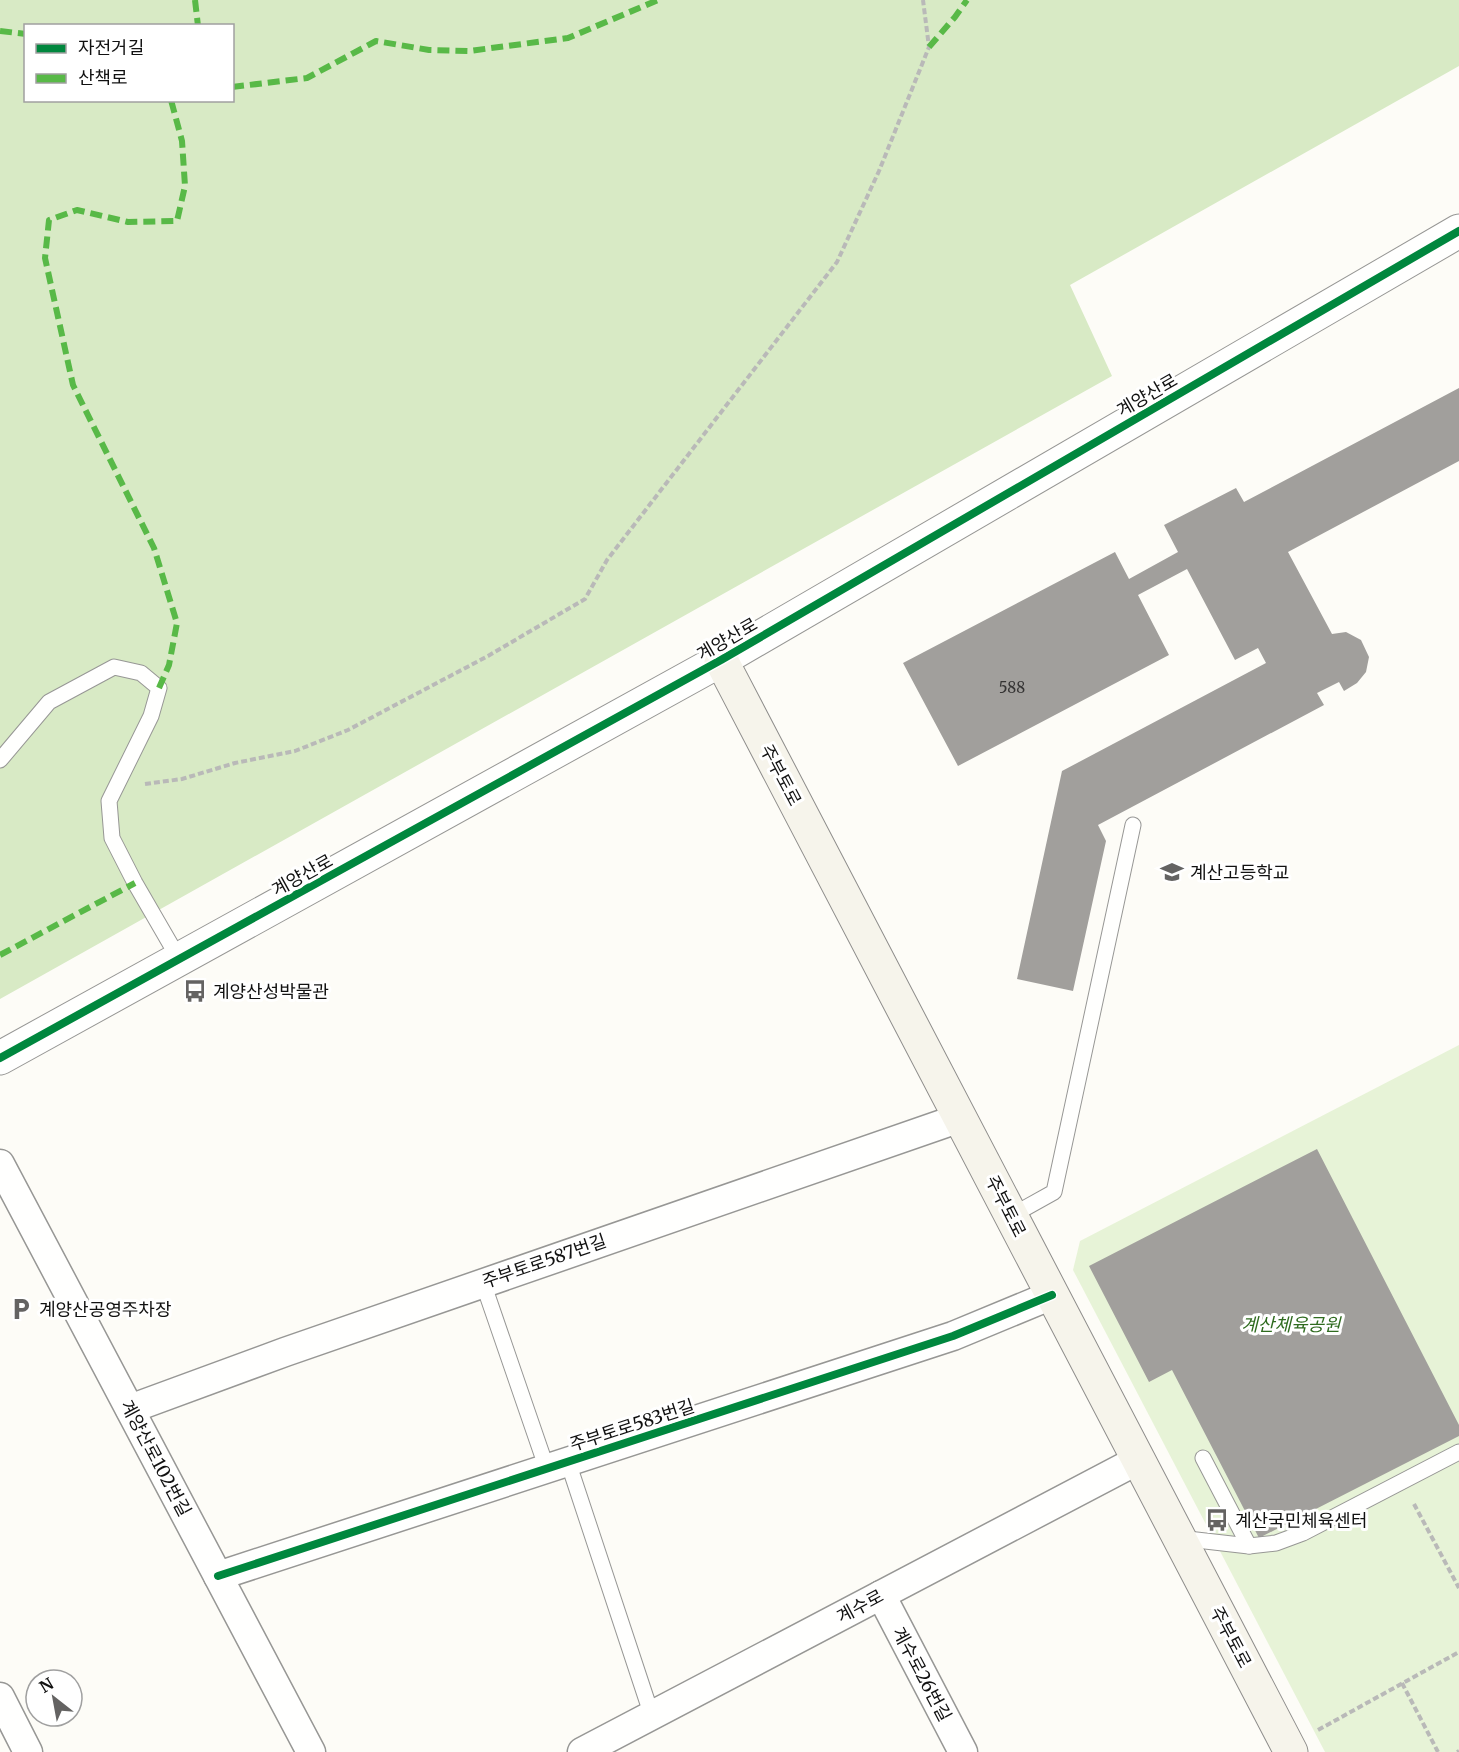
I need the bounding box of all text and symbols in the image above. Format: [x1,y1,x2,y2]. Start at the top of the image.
legend [24,24,234,102]
text: 자전거길 [78,36,144,59]
text: 산책로 [78,66,128,89]
street label: 계양산로 [1113,368,1181,422]
street label: 계양산로 [693,612,761,666]
house number: 588 [999,678,1025,697]
street label: 주부토로 [755,740,807,810]
street label: 계양산로 [267,849,337,901]
school or university icon: 계산고등학교 [1159,859,1185,885]
place label: 계산고등학교 [1190,861,1289,884]
bus stop icon: 계양산성박물관 [182,978,208,1004]
place label: 계양산성박물관 [213,980,329,1003]
street label: 주부토로 [981,1171,1031,1241]
street label: 주부토로587번길 [479,1229,609,1293]
parking icon: 계양산공영주차장 [8,1296,34,1322]
place label: 계양산공영주차장 [39,1298,171,1321]
park label: 계산체육공원 [1241,1313,1342,1336]
street label: 주부토로583번길 [567,1394,697,1456]
street label: 계양산로102번길 [116,1396,196,1520]
bus stop icon: 계산국민체육센터 [1204,1507,1230,1533]
place label: 계산국민체육센터 [1235,1509,1367,1532]
street label: 계수로 [833,1584,887,1628]
street label: 주부토로 [1205,1602,1257,1672]
street label: 계수로26번길 [887,1623,957,1725]
north arrow [24,1668,84,1728]
text: N [36,1673,57,1697]

